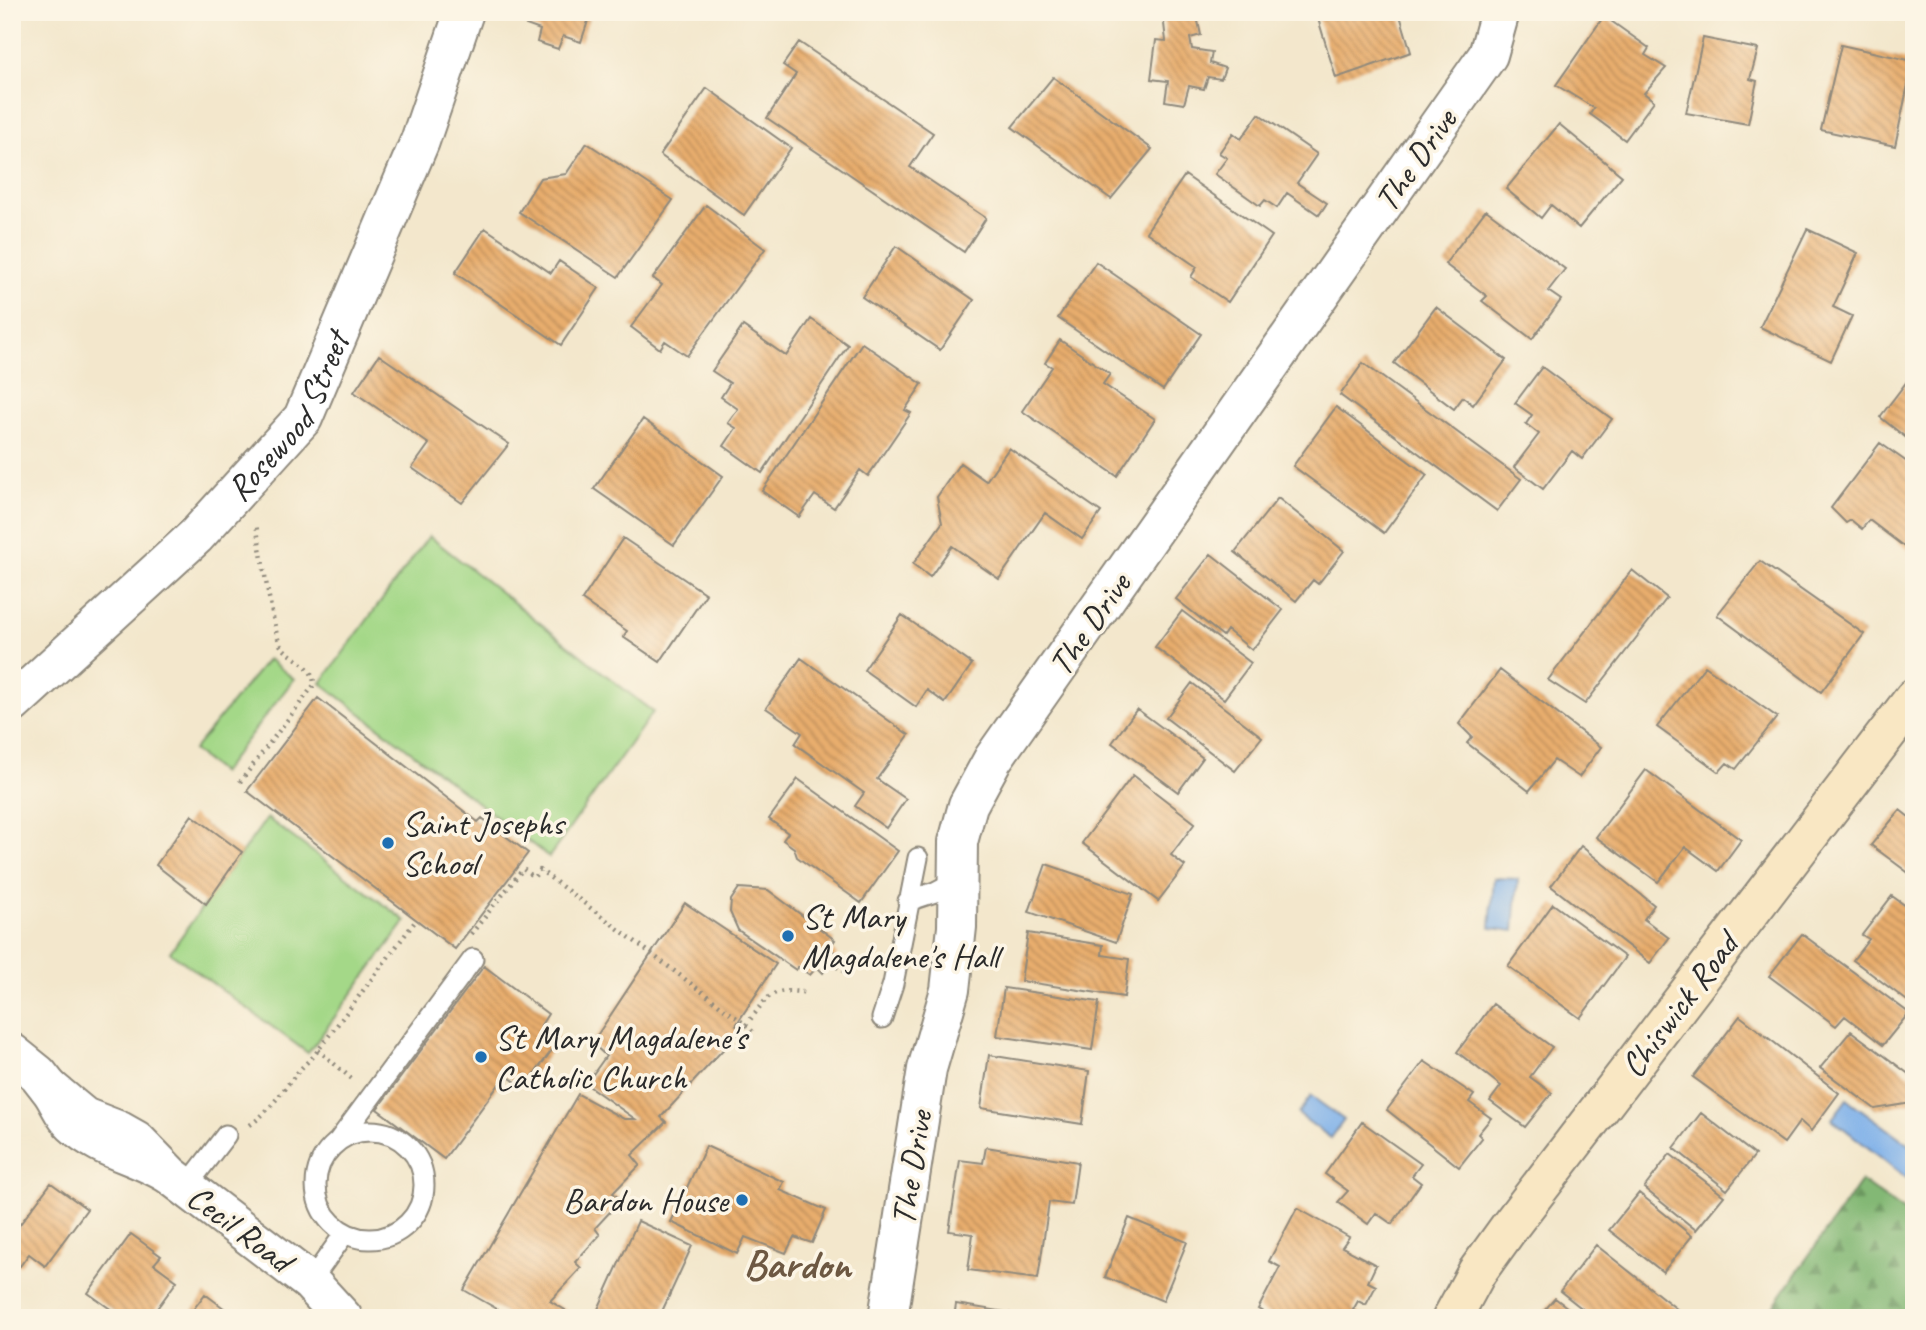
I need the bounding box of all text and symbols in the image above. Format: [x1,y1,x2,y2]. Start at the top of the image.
street label: The Drive [1364,98,1468,220]
street label: Rosewood Street [217,321,361,511]
street label: The Drive [1038,562,1142,684]
place label: Saint Josephs School [402,801,567,886]
marker: Saint Josephs School [380,835,396,851]
place label: St Mary Magdalene's Hall [802,894,1005,979]
street label: Chiswick Road [1610,920,1751,1086]
marker: St Mary Magdalene's Hall [780,928,796,944]
place label: St Mary Magdalene's Catholic Church [495,1015,750,1100]
marker: St Mary Magdalene's Catholic Church [473,1049,489,1065]
street label: The Drive [880,1105,943,1228]
street label: Cecil Road [178,1174,305,1286]
place label: Bardon House [563,1178,731,1223]
marker: Bardon House [734,1192,750,1208]
district label: Bardon [743,1238,853,1291]

